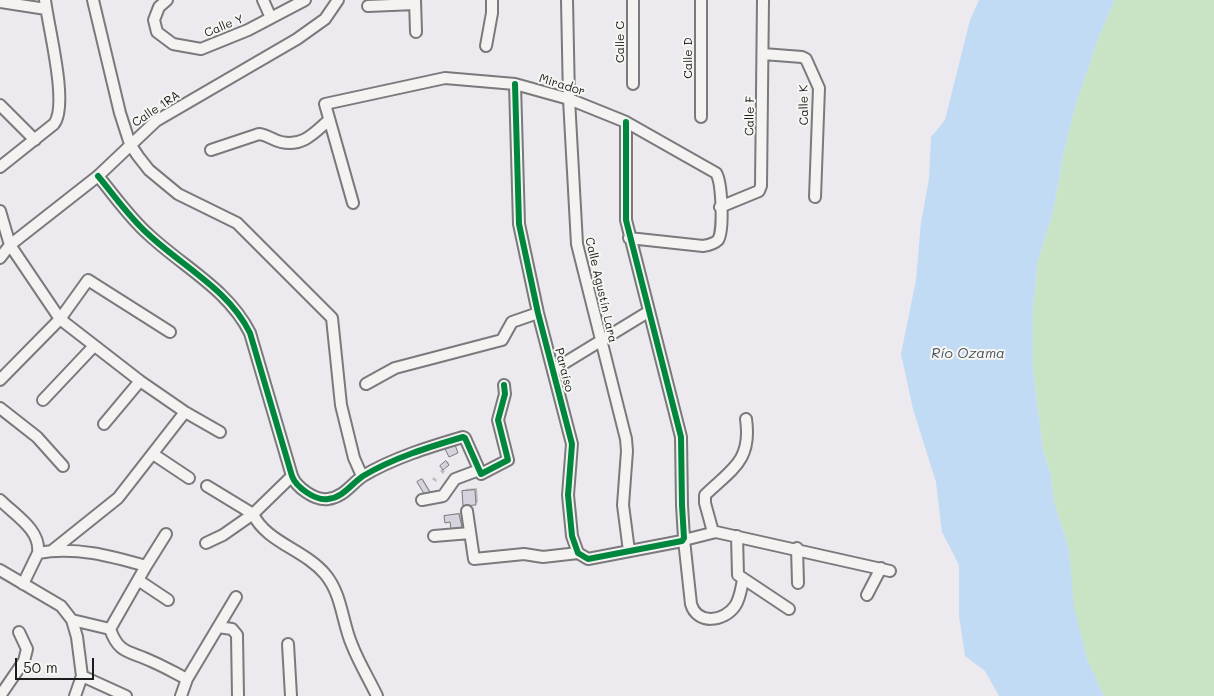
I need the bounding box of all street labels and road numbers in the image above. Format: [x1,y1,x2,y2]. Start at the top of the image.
street label: Calle Y [202,12,246,40]
street label: Calle C [613,21,627,63]
street label: Calle D [681,37,695,79]
street label: Mirador [537,71,587,99]
street label: Calle K [796,85,812,125]
street label: Calle 1RA [129,88,183,130]
street label: Calle F [742,96,758,136]
street label: Calle Agustín Lara [582,236,620,344]
street label: Paraíso [552,346,576,394]

